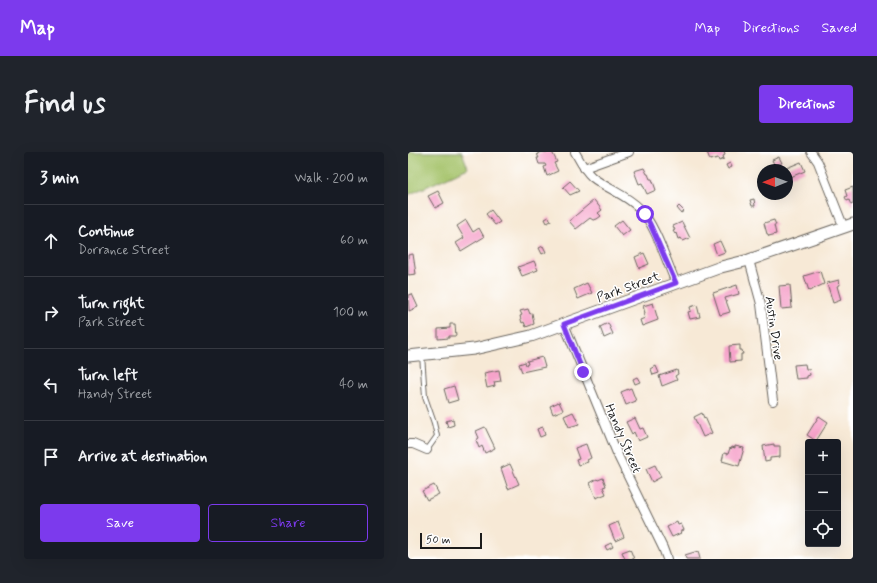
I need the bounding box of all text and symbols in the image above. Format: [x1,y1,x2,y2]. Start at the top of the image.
text: Map [20,16,55,41]
text: Map [694,19,720,37]
text: Directions [742,19,800,37]
text: Saved [822,19,857,37]
button: Directions [759,85,853,123]
text: Find us [24,86,105,123]
north arrow [757,164,793,200]
text: 3 min [40,167,79,189]
text: Walk · 200 m [294,170,368,187]
route start [636,205,654,223]
text: Continue [78,222,134,242]
icon: ahead [40,230,62,252]
text: 60 m [340,232,368,249]
text: Dorrance Street [78,242,170,259]
street label: Park Street [594,268,663,307]
text: Turn right [78,294,145,314]
street label: Austin Drive [761,295,786,362]
icon: right [40,302,62,324]
text: 100 m [333,304,368,321]
text: Park Street [78,314,145,331]
route end [574,363,592,381]
text: Turn left [78,366,138,386]
icon: left [40,374,62,396]
text: 40 m [339,376,368,393]
text: Handy Street [78,386,152,403]
street label: Handy Street [600,401,645,476]
map controls [805,439,841,547]
button: + [805,439,841,475]
icon: arrive [40,446,62,468]
text: Arrive at destination [78,447,207,467]
button: − [805,475,841,511]
button: Save [40,504,200,542]
button: Share [208,504,368,542]
button: locate [805,511,841,547]
scale bar [420,531,482,550]
text: 50 m [426,533,451,547]

